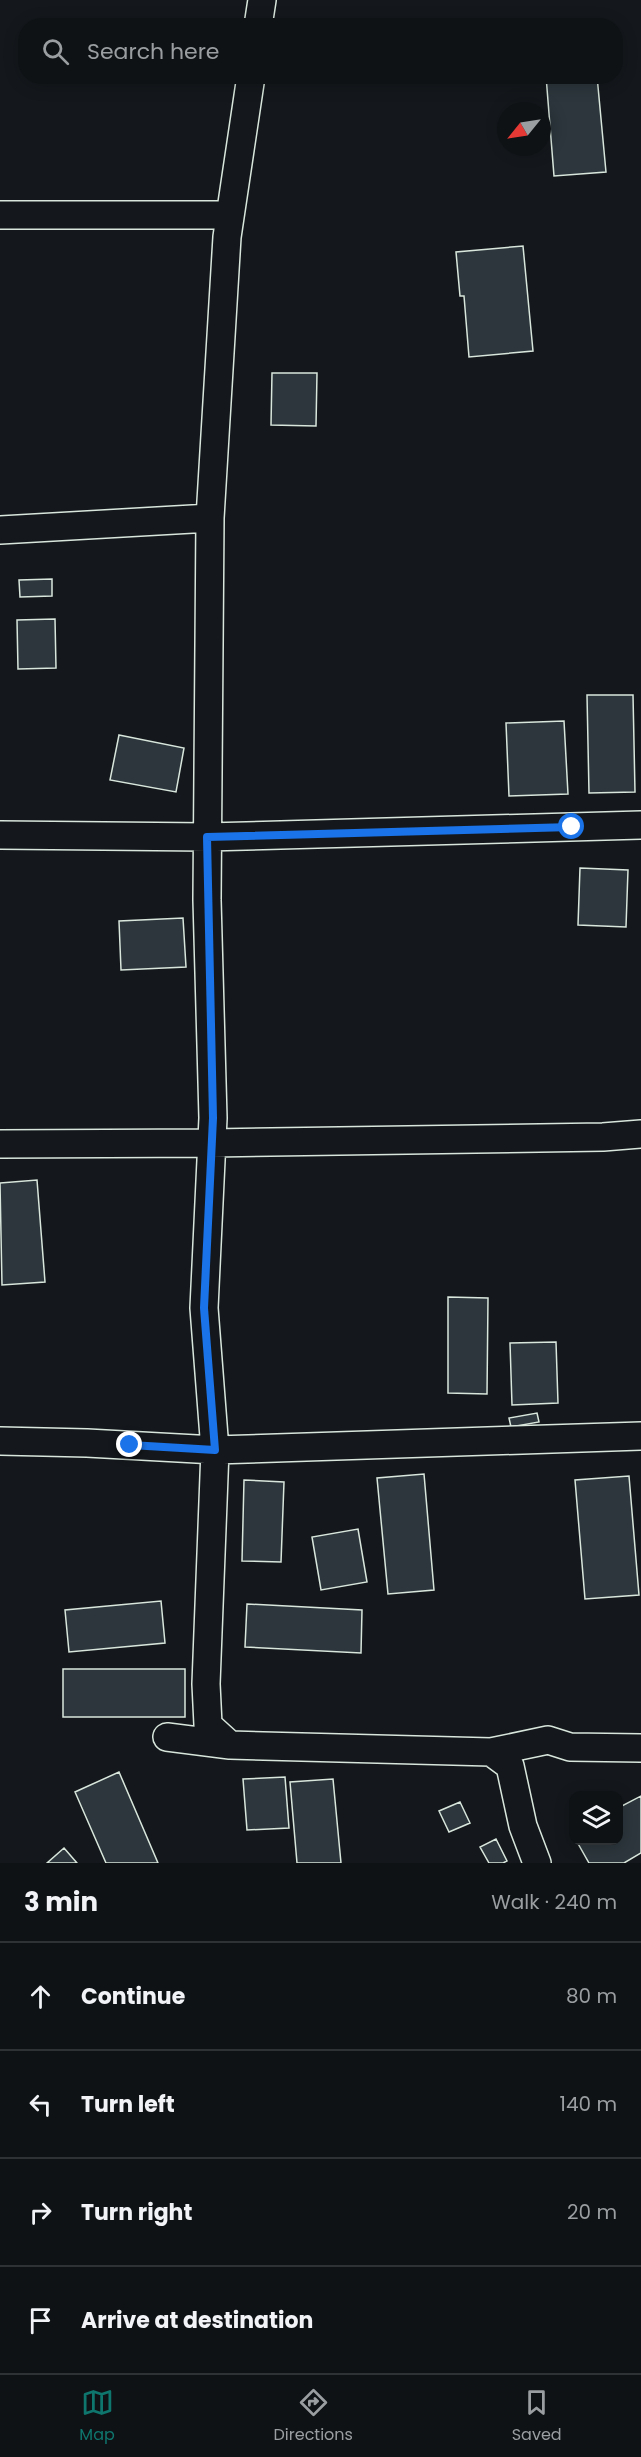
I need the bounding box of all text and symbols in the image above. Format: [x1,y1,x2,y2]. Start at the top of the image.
search box [18,18,623,84]
icon: search [39,35,72,68]
text: Search here [87,36,220,67]
north arrow [497,102,551,156]
route start [558,813,584,839]
route end [116,1431,142,1457]
map controls [569,1791,623,1845]
button: layers [569,1791,623,1845]
text: 3 min [24,1884,98,1920]
text: Walk · 240 m [491,1888,617,1916]
icon: ahead [24,1980,57,2013]
text: Continue [81,1981,185,2012]
text: 80 m [566,1982,617,2010]
icon: left [24,2088,57,2121]
text: Turn left [81,2089,175,2120]
text: 140 m [560,2090,617,2118]
icon: right [24,2196,57,2229]
text: Turn right [81,2197,192,2228]
text: 20 m [567,2198,617,2226]
icon: arrive [24,2304,57,2337]
text: Arrive at destination [81,2305,313,2336]
tab: Map [79,2386,115,2447]
tab: Directions [274,2386,353,2447]
tab: Saved [512,2386,562,2447]

